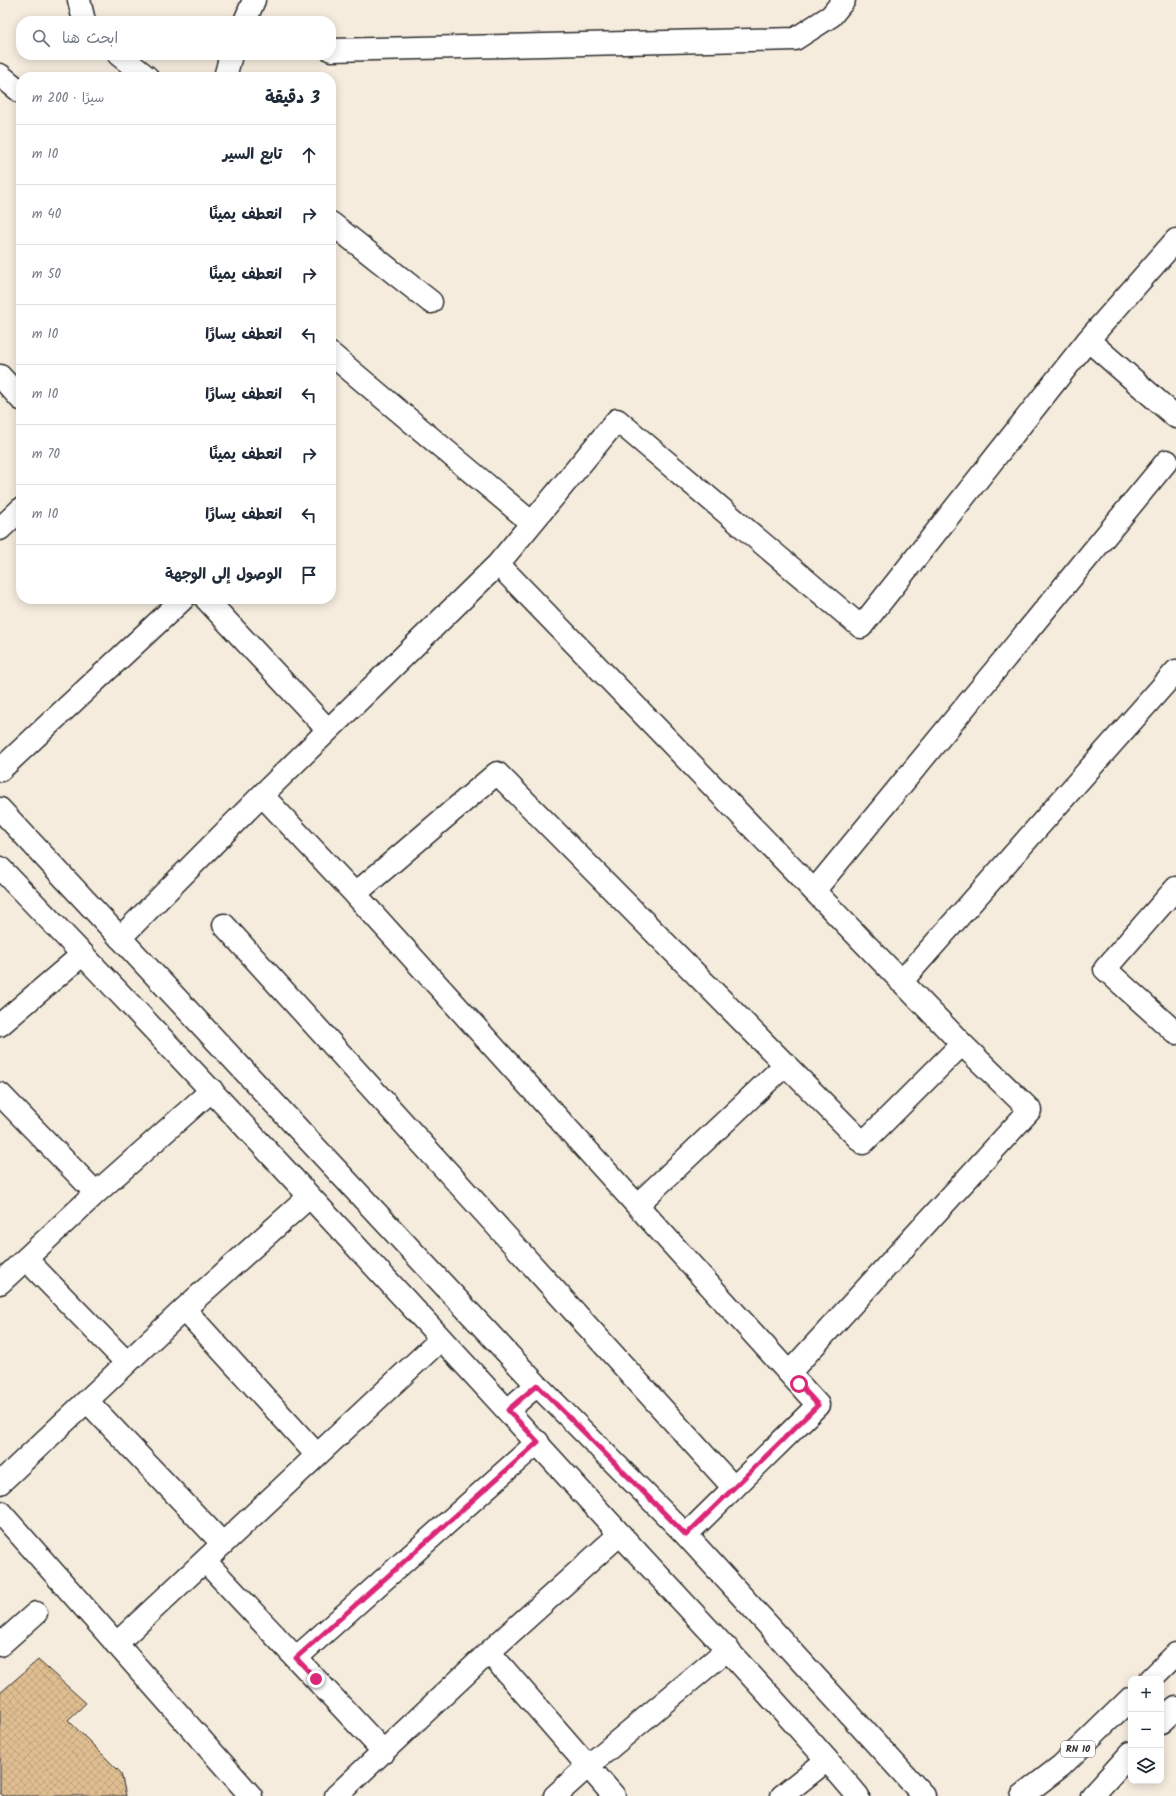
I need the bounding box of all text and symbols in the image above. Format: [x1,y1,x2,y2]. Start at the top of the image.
search box [16,16,336,60]
icon: search [30,27,52,49]
text: ابحث هنا [62,27,118,51]
text: 3 دقيقة [265,85,320,112]
text: سيرًا · 200 m [32,88,104,109]
text: تابع السير [223,143,282,167]
text: 10 m [32,144,58,165]
icon: ahead [298,144,320,166]
text: انعطف يمينًا [209,203,282,227]
text: 40 m [32,204,61,225]
icon: right [298,204,320,226]
text: انعطف يمينًا [209,263,282,287]
text: 50 m [32,264,61,285]
icon: right [298,264,320,286]
text: انعطف يسارًا [205,323,282,347]
text: 10 m [32,324,58,345]
icon: left [298,324,320,346]
text: انعطف يسارًا [205,383,282,407]
text: 10 m [32,384,58,405]
icon: left [298,384,320,406]
text: انعطف يمينًا [209,443,282,467]
text: 70 m [32,444,60,465]
icon: right [298,444,320,466]
text: انعطف يسارًا [205,503,282,527]
text: 10 m [32,504,58,525]
icon: left [298,504,320,526]
text: الوصول إلى الوجهة [165,563,282,587]
icon: arrive [298,564,320,586]
route start [790,1375,808,1393]
route end [307,1670,325,1688]
map controls [1128,1676,1164,1784]
button: + [1128,1676,1164,1712]
button: − [1128,1712,1164,1748]
road number: RN 10 [1061,1741,1095,1757]
button: layers [1128,1748,1164,1784]

